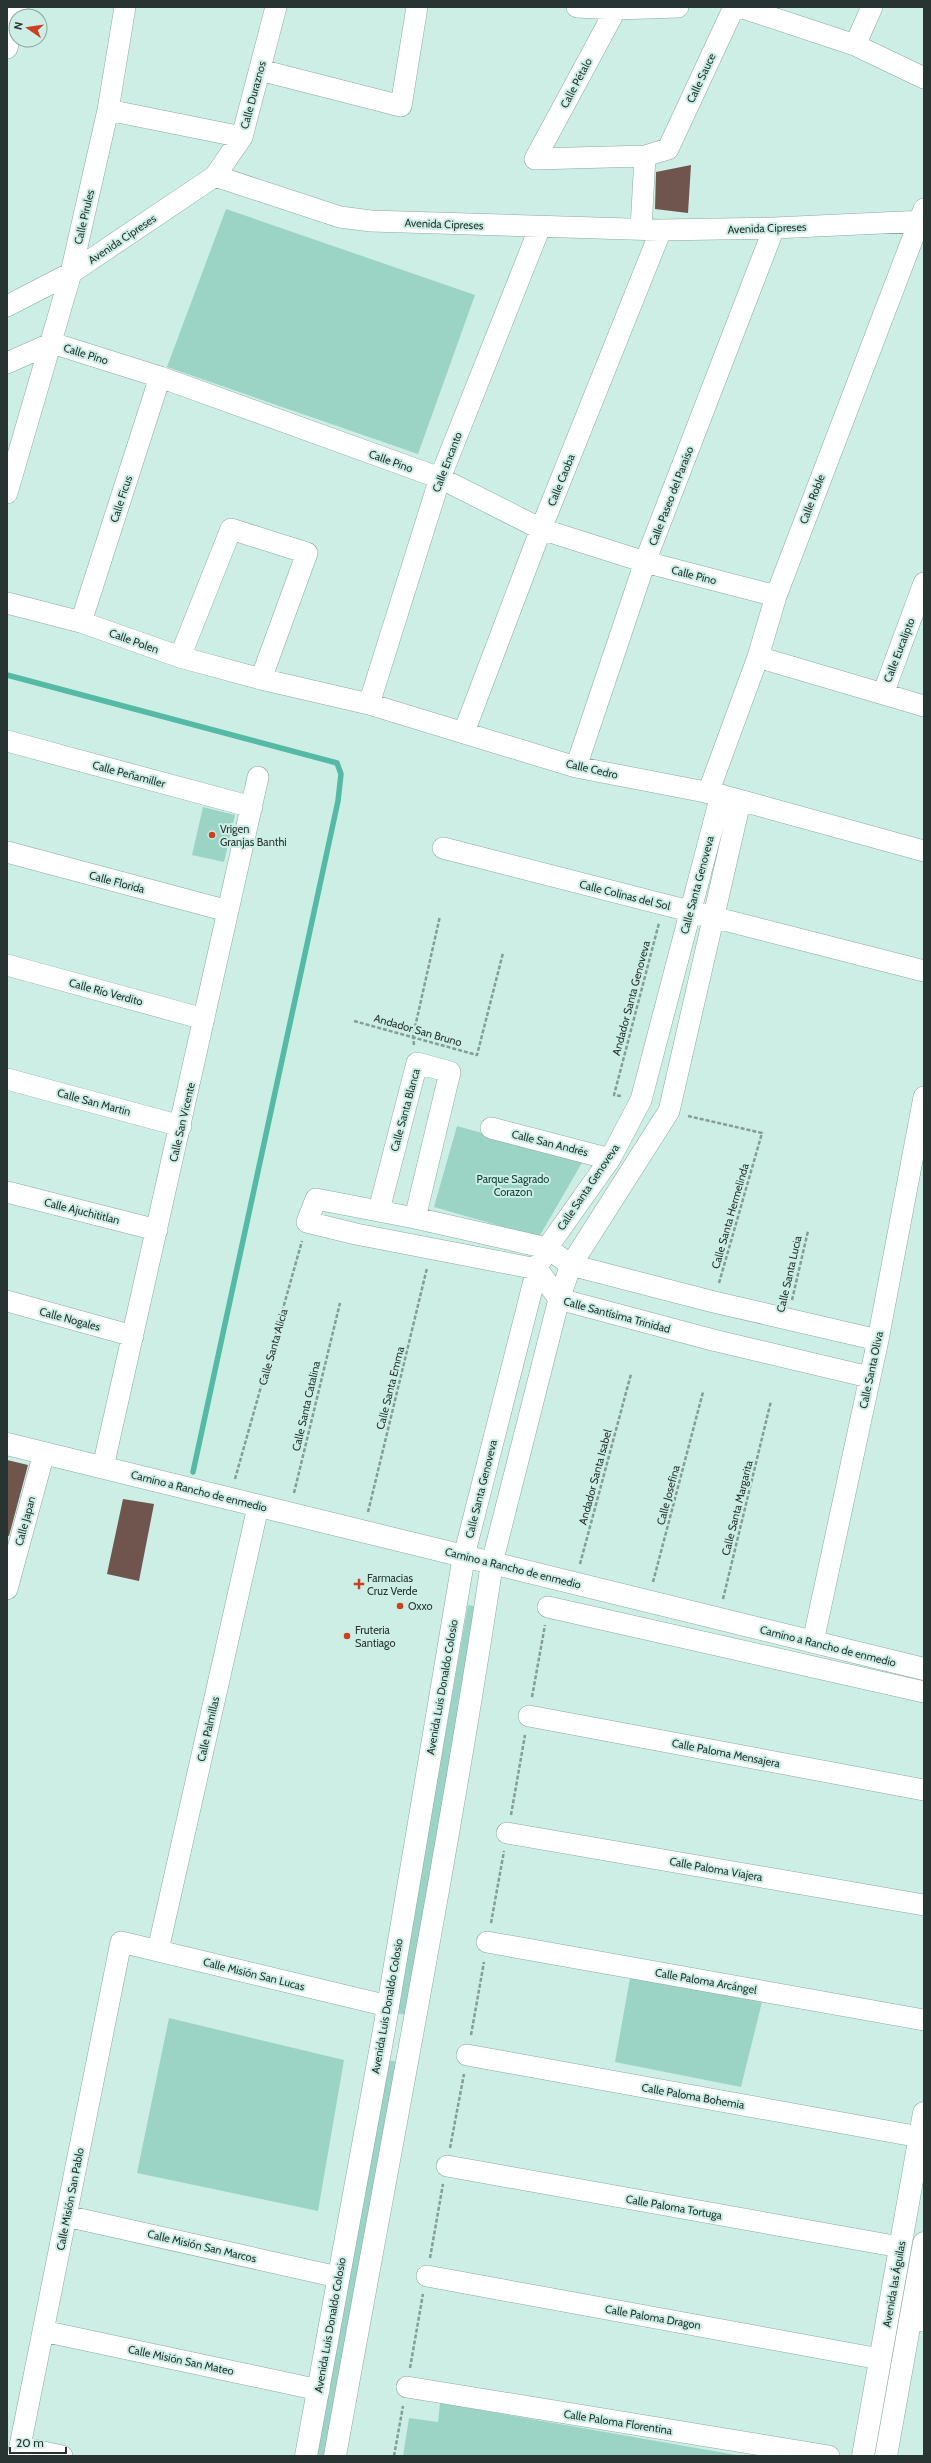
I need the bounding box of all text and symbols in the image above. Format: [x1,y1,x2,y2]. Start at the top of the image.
north arrow [8,8,48,48]
text: N [11,20,26,31]
street label: Calle Sauce [683,51,719,105]
street label: Calle Pétalo [557,56,595,110]
street label: Calle Duraznos [237,59,269,130]
street label: Calle Pirules [71,188,97,246]
street label: Avenida Cipreses [85,211,159,267]
street label: Avenida Cipreses [404,216,484,232]
street label: Avenida Cipreses [727,220,807,236]
street label: Calle Pino [62,341,110,367]
street label: Calle Encanto [429,430,465,494]
street label: Calle Paseo del Paraíso [646,444,696,548]
street label: Calle Pino [367,447,415,475]
street label: Calle Caoba [544,451,578,508]
street label: Calle Roble [796,472,828,526]
street label: Calle Ficus [107,473,135,524]
street label: Calle Pino [670,563,718,587]
street label: Calle Eucalipto [880,616,918,684]
street label: Calle Polen [107,626,161,656]
street label: Calle Cedro [565,756,619,782]
street label: Calle Peñamiller [91,758,167,791]
place label: Vrigen Granjas Banthi [220,822,287,849]
marker: Vrigen Granjas Banthi [207,830,217,840]
street label: Calle Santa Genoveva [677,834,717,936]
street label: Calle Florida [88,868,147,896]
street label: Calle Colinas del Sol [578,877,672,913]
street label: Andador Santa Genoveva [609,938,653,1057]
street label: Calle Río Verdito [68,975,144,1009]
street label: Andador San Bruno [372,1011,464,1049]
street label: Calle Santa Blanca [387,1066,423,1153]
street label: Calle San Vicente [166,1081,198,1163]
street label: Calle San Martin [56,1085,132,1119]
street label: Calle San Andrés [510,1127,590,1159]
street label: Calle Santa Genoveva [554,1141,622,1233]
street label: Calle Santa Hermelinda [708,1161,752,1270]
park label: Parque Sagrado Corazon [477,1172,549,1199]
street label: Calle Ajuchititlan [43,1195,121,1227]
street label: Calle Santa Lucia [773,1234,805,1314]
street label: Calle Santísima Trinidad [562,1294,672,1336]
street label: Calle Nogales [38,1304,102,1334]
street label: Calle Santa Alicia [255,1307,291,1387]
street label: Calle Santa Oliva [856,1329,886,1410]
street label: Calle Santa Emma [373,1344,407,1431]
street label: Calle Santa Catalina [289,1359,323,1452]
street label: Andador Santa Isabel [575,1427,615,1526]
street label: Calle Santa Genoveva [462,1438,500,1540]
street label: Calle Santa Margarita [718,1458,756,1557]
street label: Calle Josefina [653,1463,683,1527]
street label: Camino a Rancho de enmedio [130,1467,268,1515]
street label: Calle Japan [12,1495,38,1547]
street label: Camino a Rancho de enmedio [444,1544,582,1592]
place label: Farmacias Cruz Verde [367,1571,418,1598]
marker: Farmacias Cruz Verde [354,1579,364,1589]
place label: Oxxo [408,1599,433,1613]
marker: Oxxo [395,1601,405,1611]
street label: Avenida Luis Donaldo Colosio [423,1618,461,1756]
street label: Camino a Rancho de enmedio [759,1622,897,1670]
place label: Fruteria Santiago [355,1623,396,1650]
marker: Fruteria Santiago [342,1631,352,1641]
street label: Calle Palmillas [194,1695,222,1763]
street label: Calle Paloma Mensajera [671,1736,782,1770]
street label: Calle Paloma Viajera [668,1854,764,1884]
street label: Avenida Luis Donaldo Colosio [368,1937,406,2075]
street label: Calle Misión San Lucas [202,1955,307,1994]
street label: Calle Paloma Arcángel [654,1965,758,1997]
street label: Calle Paloma Bohemia [640,2080,746,2112]
street label: Calle Misión San Pablo [53,2146,87,2252]
street label: Calle Paloma Tortuga [625,2192,724,2222]
street label: Calle Misión San Marcos [146,2227,258,2265]
street label: Avenida las Águilas [880,2239,909,2328]
street label: Avenida Luis Donaldo Colosio [311,2256,349,2394]
street label: Calle Paloma Dragon [604,2302,702,2332]
street label: Calle Misión San Mateo [127,2342,235,2378]
street label: Calle Paloma Florentina [563,2407,674,2438]
scale bar [10,2429,66,2455]
text: 20 m [16,2435,44,2450]

